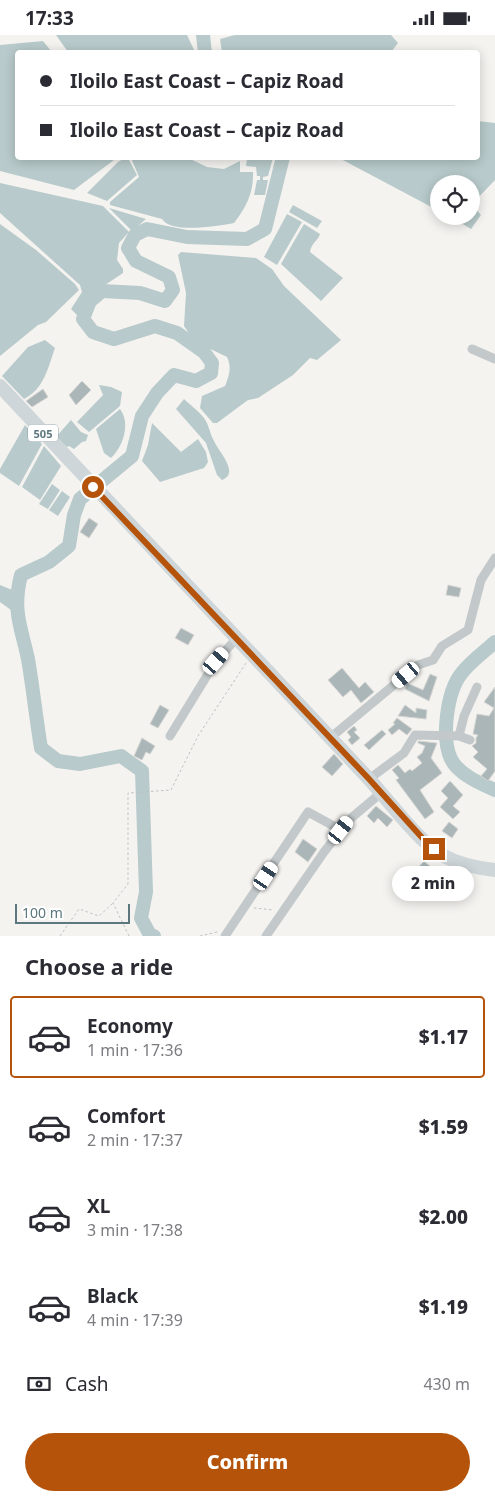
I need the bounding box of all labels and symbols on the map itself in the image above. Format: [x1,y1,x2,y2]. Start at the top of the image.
road number: 505 [28,424,58,441]
route start [82,476,104,498]
car [200,645,231,677]
car [389,660,422,690]
car [325,814,356,846]
route end [423,838,445,860]
car [251,859,280,893]
callout: 2 min [393,867,475,901]
scale bar [15,901,130,924]

